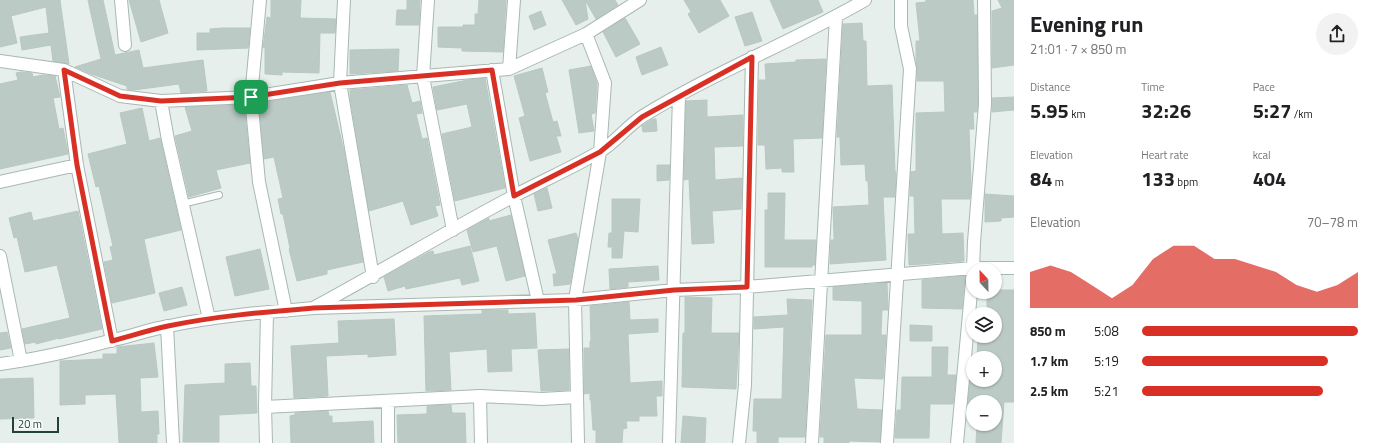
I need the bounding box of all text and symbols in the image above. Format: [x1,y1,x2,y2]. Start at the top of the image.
text: Evening run [1030,7,1143,41]
button: share [1316,13,1358,55]
text: 21:01 · 7 × 850 m [1030,39,1126,59]
text: Distance [1030,79,1070,95]
text: Time [1141,79,1164,95]
text: Pace [1253,79,1275,95]
pin [234,80,268,114]
icon: arrive [240,86,262,108]
text: 5.95 [1030,95,1069,126]
text: 32:26 [1141,95,1191,126]
text: 5:27 [1253,95,1291,126]
text: km [1069,106,1086,122]
text: /km [1291,106,1313,122]
text: Elevation [1030,147,1073,163]
text: Heart rate [1141,147,1189,163]
text: kcal [1253,147,1271,163]
text: 84 [1030,163,1052,194]
text: 133 [1141,163,1175,194]
text: 404 [1253,163,1286,194]
text: m [1052,174,1064,190]
text: bpm [1175,174,1198,190]
text: Elevation [1030,212,1081,232]
text: 70–78 m [1307,212,1358,232]
north arrow [966,263,1002,299]
map controls [966,263,1002,431]
button: layers [966,307,1002,343]
text: 850 m [1030,321,1066,341]
text: 5:08 [1094,321,1119,341]
button: + [966,351,1002,387]
text: 1.7 km [1030,351,1068,371]
text: 5:19 [1094,351,1119,371]
text: 2.5 km [1030,381,1068,401]
text: 5:21 [1094,381,1119,401]
button: − [966,395,1002,431]
scale bar [12,415,59,434]
text: 20 m [18,416,42,432]

